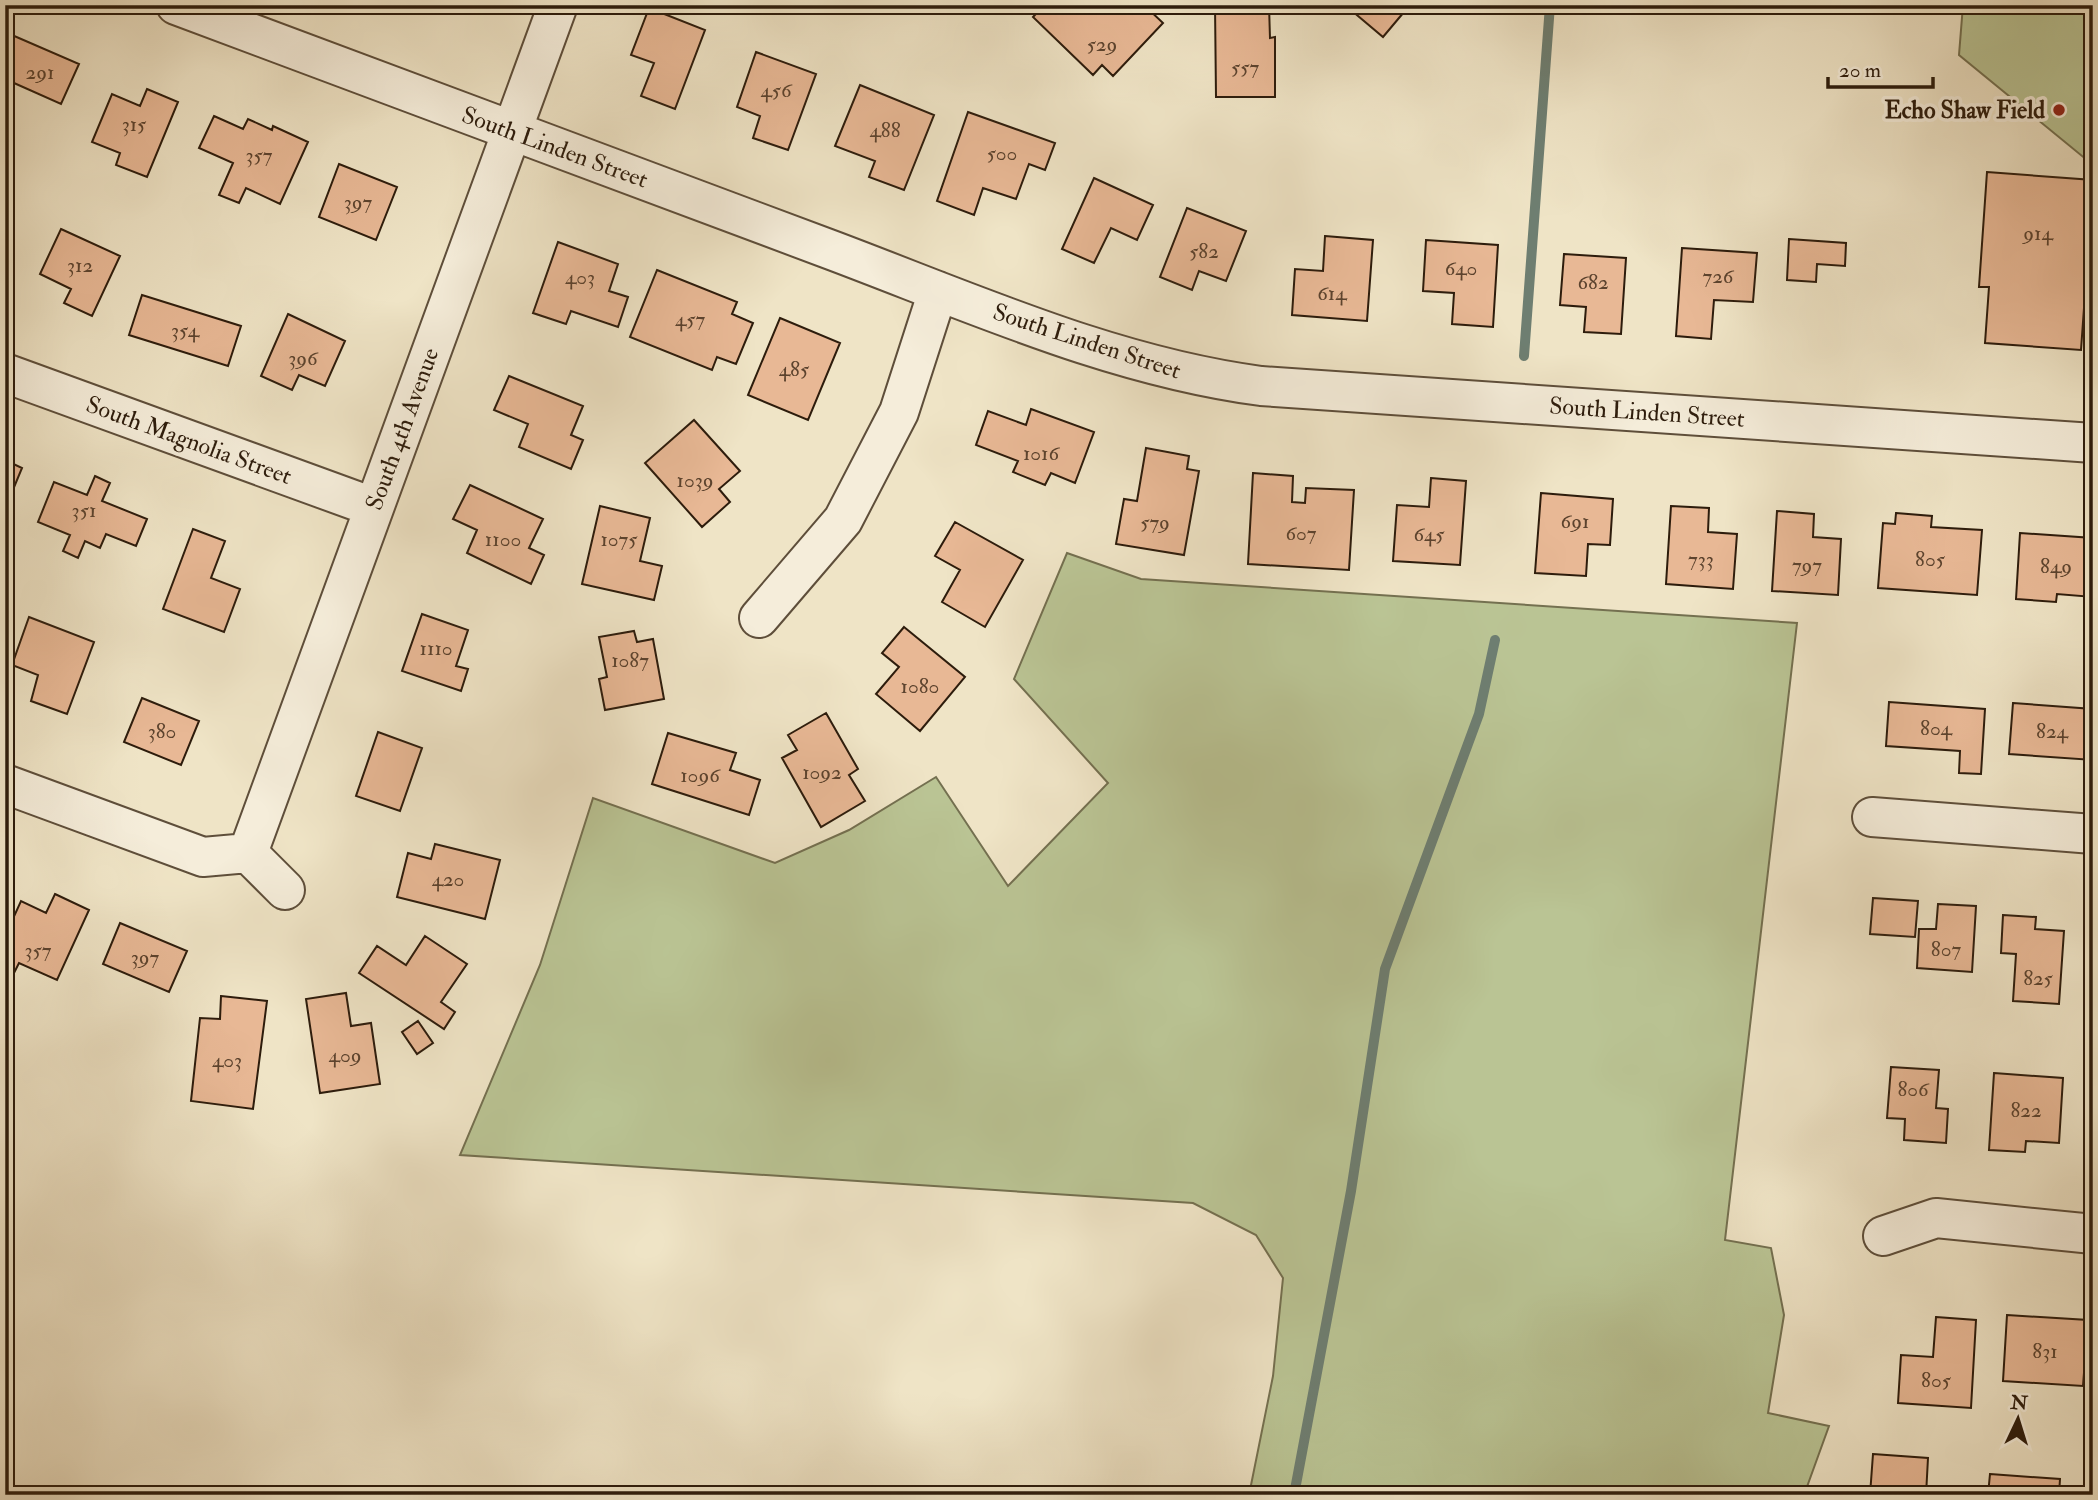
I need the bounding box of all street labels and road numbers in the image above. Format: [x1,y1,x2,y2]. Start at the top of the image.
street label: South Linden Street [458,99,652,196]
street label: South Linden Street [989,296,1185,387]
street label: South 4th Avenue [359,344,446,515]
street label: South Magnolia Street [82,389,296,492]
street label: South Linden Street [1548,390,1746,435]

